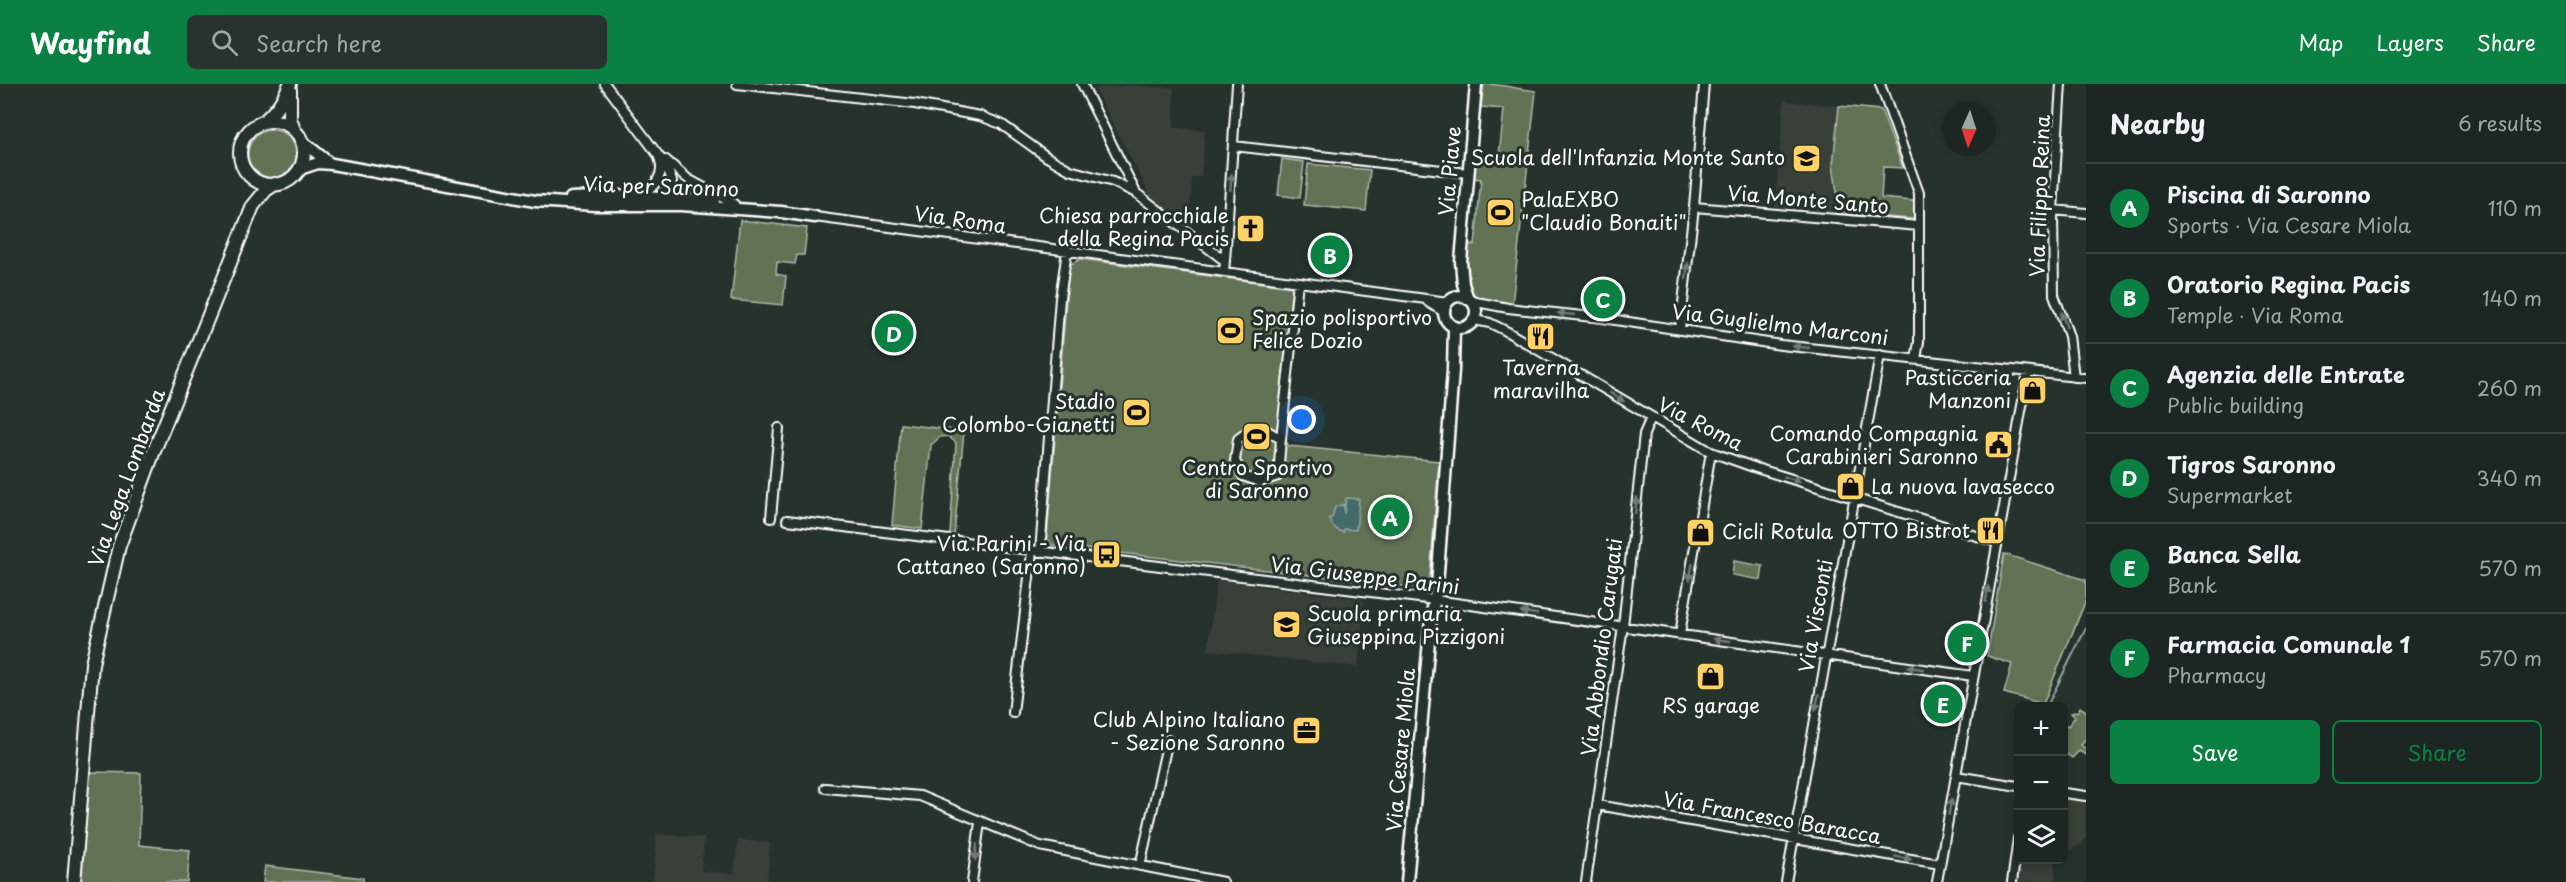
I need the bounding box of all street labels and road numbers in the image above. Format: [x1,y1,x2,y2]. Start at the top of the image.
street label: Via Filippo Reina [2021,114,2057,278]
street label: Via Piave [1430,125,1468,217]
street label: Via per Saronno [583,168,739,204]
street label: Via Monte Santo [1726,177,1890,221]
street label: Via Roma [912,198,1008,240]
street label: Via Guglielmo Marconi [1670,296,1890,352]
street label: Via Lega Lombarda [80,384,172,571]
street label: Via Roma [1652,389,1748,457]
street label: Via Abbondio Carugati [1573,536,1629,758]
street label: Via Giuseppe Parini [1269,549,1461,601]
street label: Via Visconti [1790,557,1840,675]
street label: Via Cesare Miola [1378,667,1422,833]
street label: Via Francesco Baracca [1661,783,1884,851]

